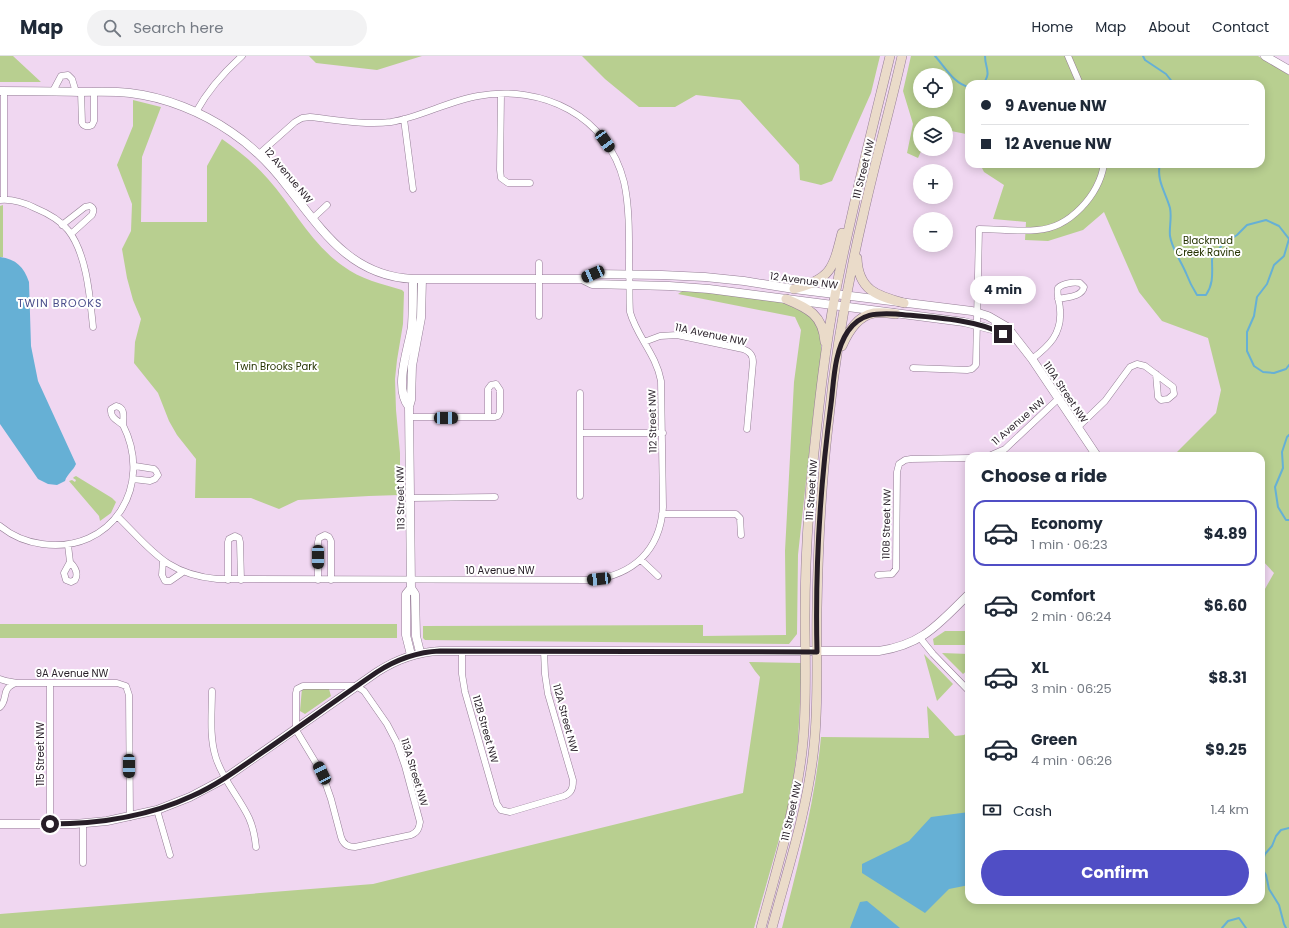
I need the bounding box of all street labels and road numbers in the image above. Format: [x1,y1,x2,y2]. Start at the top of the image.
street label: 111 Street NW [849,137,878,201]
street label: 12 Avenue NW [261,144,317,207]
street label: 12 Avenue NW [769,268,839,293]
street label: 11A Avenue NW [674,320,748,349]
street label: 110A Street NW [1040,359,1092,426]
street label: 112 Street NW [644,389,661,453]
street label: 11 Avenue NW [988,394,1048,449]
street label: 111 Street NW [802,459,821,521]
street label: 113 Street NW [392,466,409,530]
street label: 110B Street NW [878,489,895,559]
street label: 10 Avenue NW [465,563,535,578]
street label: 9A Avenue NW [36,666,109,681]
street label: 112A Street NW [549,682,582,754]
street label: 112B Street NW [469,694,502,765]
street label: 115 Street NW [33,722,48,786]
street label: 113A Street NW [397,736,432,808]
street label: 111 Street NW [777,779,806,843]

